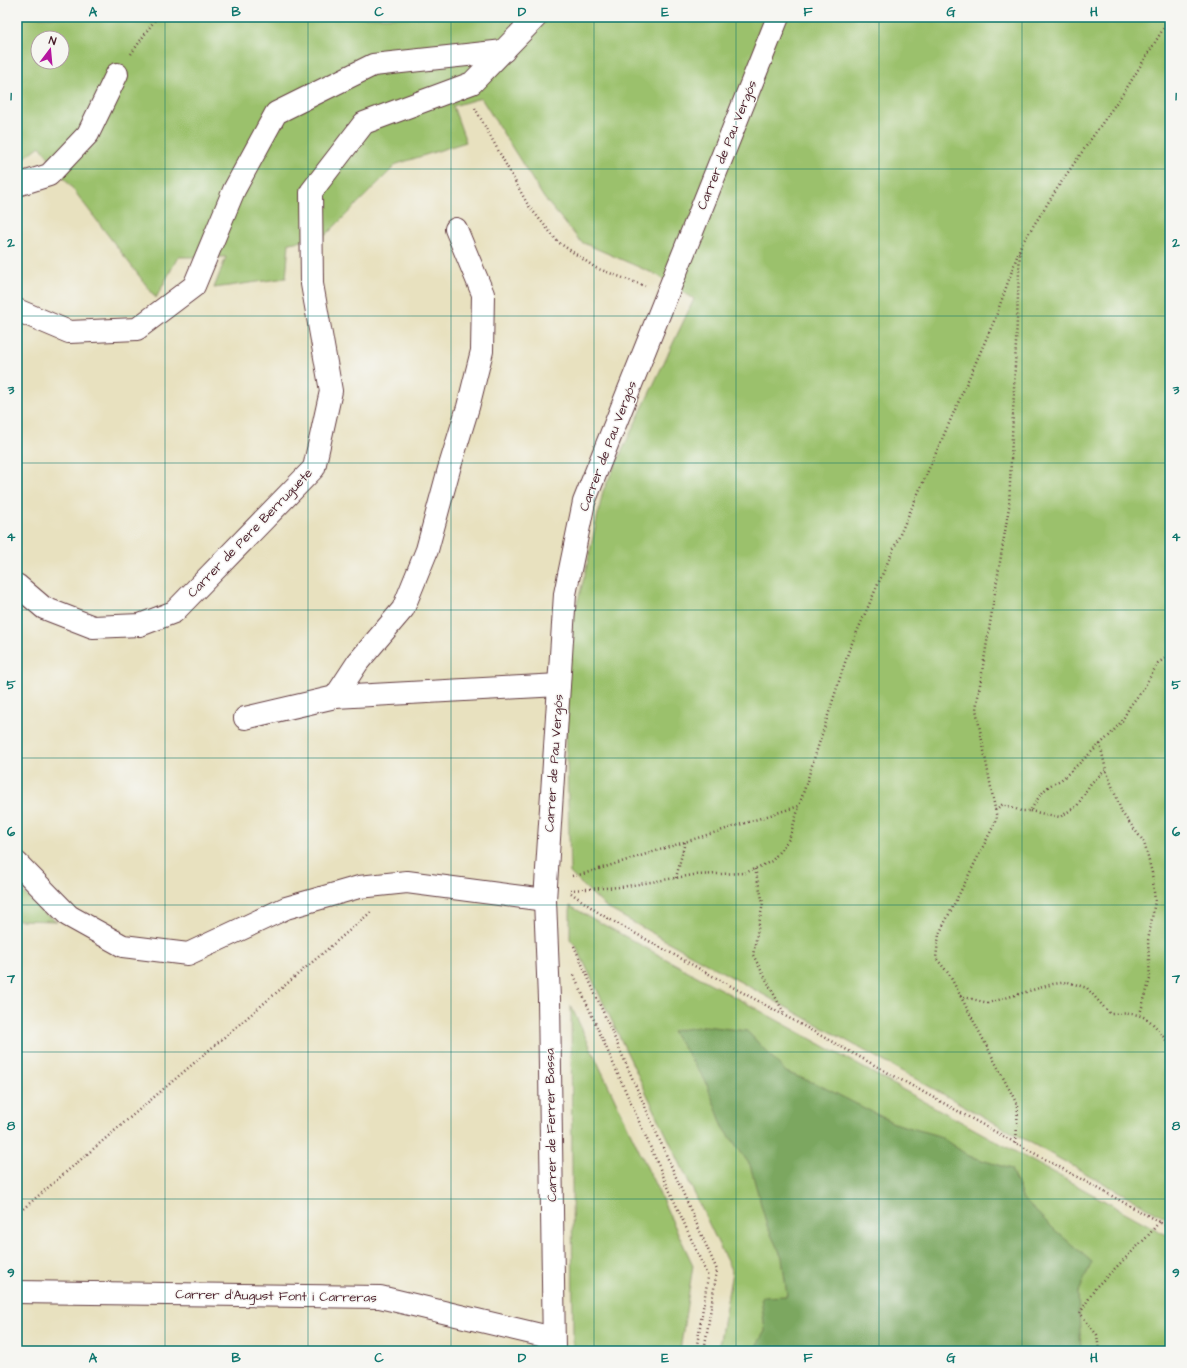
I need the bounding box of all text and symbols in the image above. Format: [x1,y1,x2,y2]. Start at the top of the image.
text: A [89,3,98,21]
text: B [231,3,241,21]
text: C [374,3,384,21]
text: D [518,3,527,21]
text: E [661,3,669,21]
text: F [803,3,813,21]
text: G [946,3,956,21]
text: H [1090,3,1098,21]
north arrow [30,30,70,70]
text: N [47,33,58,49]
street label: Carrer de Pau Vergós [693,77,762,213]
text: 1 [10,87,12,105]
text: 1 [1175,87,1177,105]
text: 2 [6,234,15,252]
text: 2 [1171,234,1180,252]
street label: Carrer de Pau Vergós [575,378,642,514]
text: 3 [7,381,15,399]
text: 3 [1172,381,1180,399]
street label: Carrer de Pere Berruguete [183,465,317,602]
text: 4 [7,528,16,546]
text: 4 [1172,528,1181,546]
text: 5 [6,676,16,694]
text: 5 [1171,676,1181,694]
street label: Carrer de Pau Vergós [540,693,569,833]
text: 6 [7,823,16,841]
text: 6 [1172,823,1181,841]
text: 7 [6,970,16,988]
text: 7 [1171,970,1181,988]
street label: Carrer de Ferrer Bassa [541,1048,561,1202]
text: 8 [7,1117,16,1135]
text: 8 [1172,1117,1181,1135]
text: 9 [7,1264,15,1282]
text: 9 [1172,1264,1180,1282]
street label: Carrer d'August Font i Carreras [175,1285,377,1308]
text: A [89,1349,98,1367]
text: B [231,1349,241,1367]
text: C [374,1349,384,1367]
text: D [518,1349,527,1367]
text: E [661,1349,669,1367]
text: F [803,1349,813,1367]
text: G [946,1349,956,1367]
text: H [1090,1349,1098,1367]

